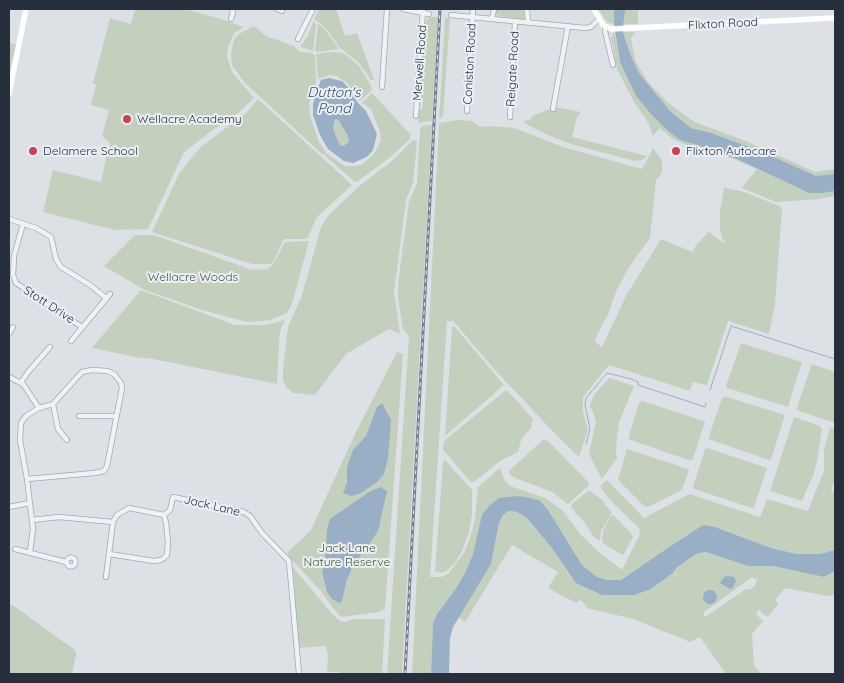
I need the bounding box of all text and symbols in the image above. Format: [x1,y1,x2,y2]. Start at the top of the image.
street label: Flixton Road [688,15,758,33]
street label: Coniston Road [461,23,479,105]
street label: Merwell Road [410,24,430,102]
street label: Reigate Road [504,31,522,107]
water label: Dutton's Pond [307,85,361,118]
place label: Wellacre Academy [137,112,242,126]
marker: Wellacre Academy [121,113,133,125]
place label: Delamere School [43,144,138,158]
place label: Flixton Autocare [686,144,776,158]
marker: Delamere School [27,145,39,157]
marker: Flixton Autocare [670,145,682,157]
park label: Wellacre Woods [148,270,238,284]
street label: Stott Drive [21,283,77,327]
street label: Jack Lane [182,493,242,519]
park label: Jack Lane Nature Reserve [304,541,390,569]

